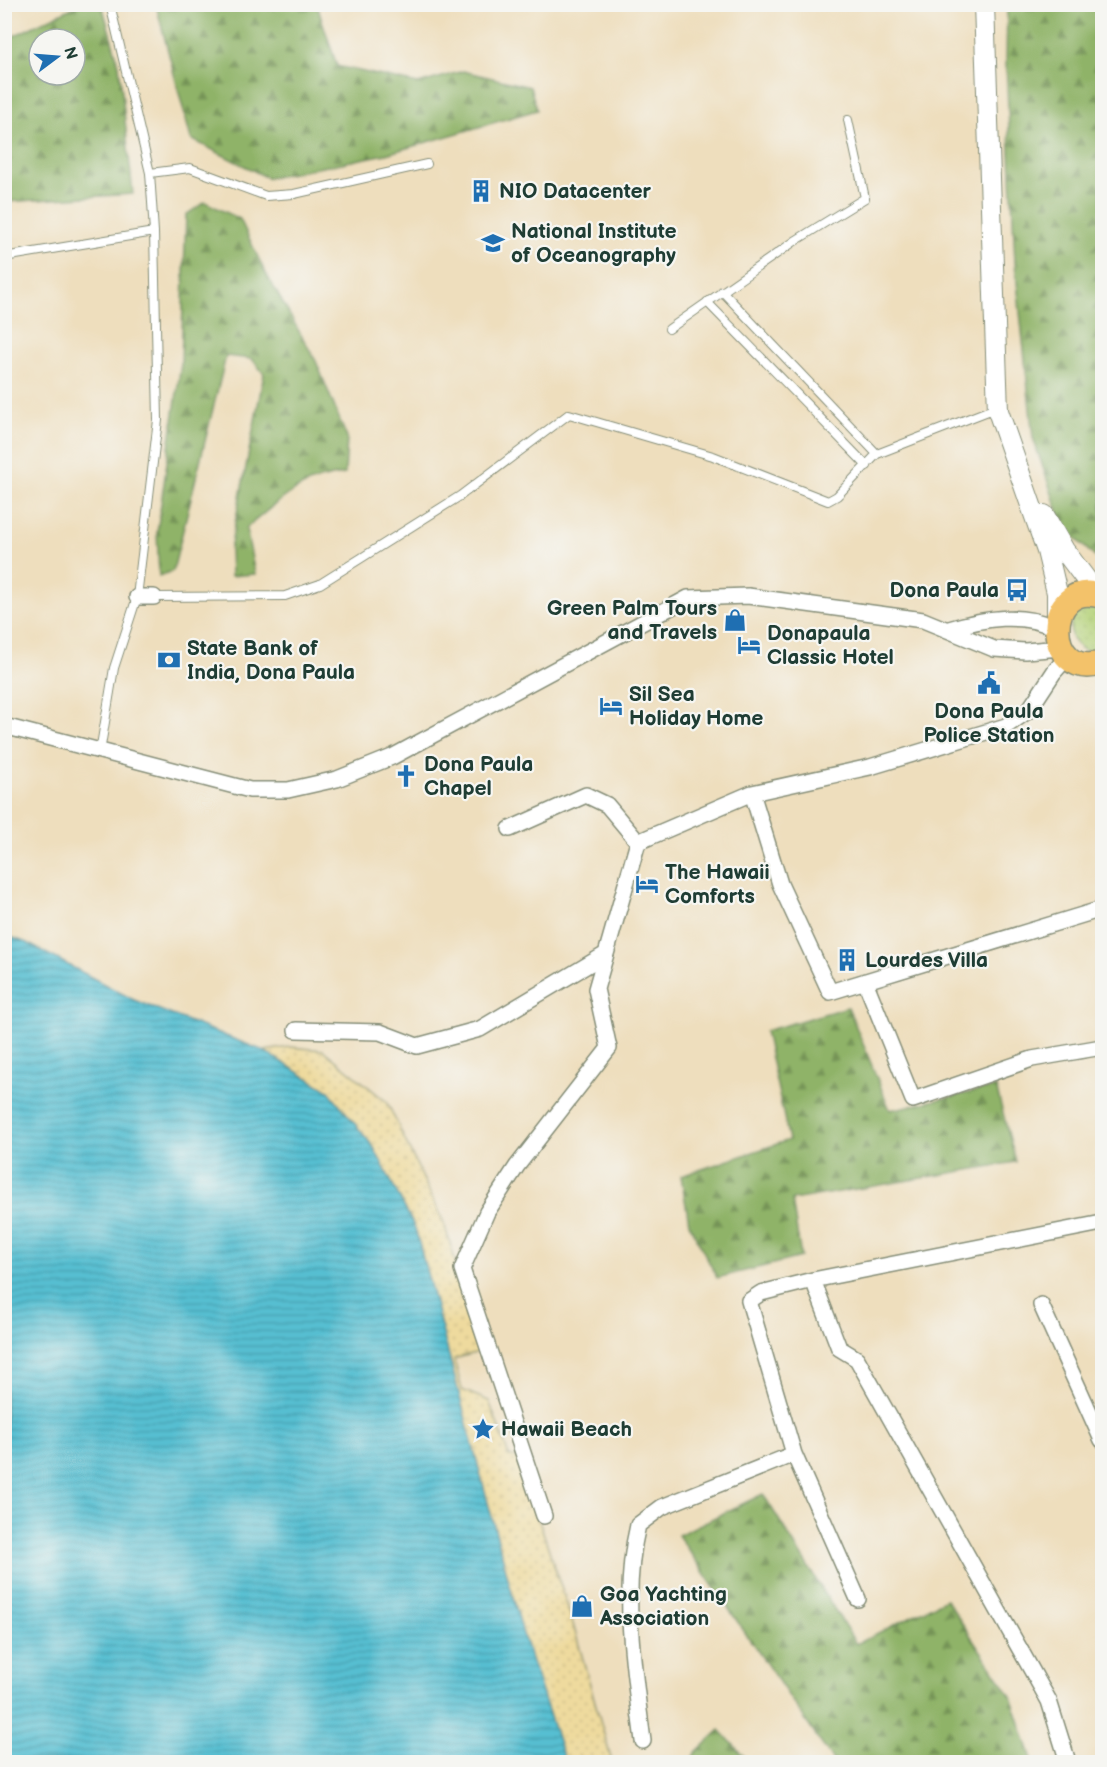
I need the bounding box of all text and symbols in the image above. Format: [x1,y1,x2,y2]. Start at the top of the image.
north arrow [27,27,87,87]
text: N [59,45,81,62]
building icon: NIO Datacenter [468,178,494,204]
place label: NIO Datacenter [499,179,651,204]
place label: National Institute of Oceanography [511,219,677,268]
school or university icon: National Institute of Oceanography [480,230,506,256]
bus stop icon: Dona Paula [1004,577,1030,603]
place label: Dona Paula [890,578,999,603]
place label: Green Palm Tours and Travels [547,596,717,645]
shop icon: Green Palm Tours and Travels [722,607,748,633]
place label: Donapaula Classic Hotel [767,621,894,670]
hotel icon: Donapaula Classic Hotel [736,632,762,658]
place label: State Bank of India, Dona Paula [187,636,355,685]
bank icon: State Bank of India, Dona Paula [156,647,182,673]
public building icon: Dona Paula Police Station [976,670,1002,696]
place label: Sil Sea Holiday Home [629,682,763,731]
hotel icon: Sil Sea Holiday Home [598,693,624,719]
place label: Dona Paula Police Station [923,699,1055,748]
place label: Dona Paula Chapel [424,752,533,801]
church icon: Dona Paula Chapel [393,763,419,789]
place label: The Hawaii Comforts [665,860,770,909]
hotel icon: The Hawaii Comforts [634,871,660,897]
building icon: Lourdes Villa [834,947,860,973]
place label: Lourdes Villa [865,948,988,973]
place icon: Hawaii Beach [470,1416,496,1442]
place label: Hawaii Beach [501,1417,632,1442]
place label: Goa Yachting Association [599,1582,727,1631]
shop icon: Goa Yachting Association [569,1593,595,1619]

